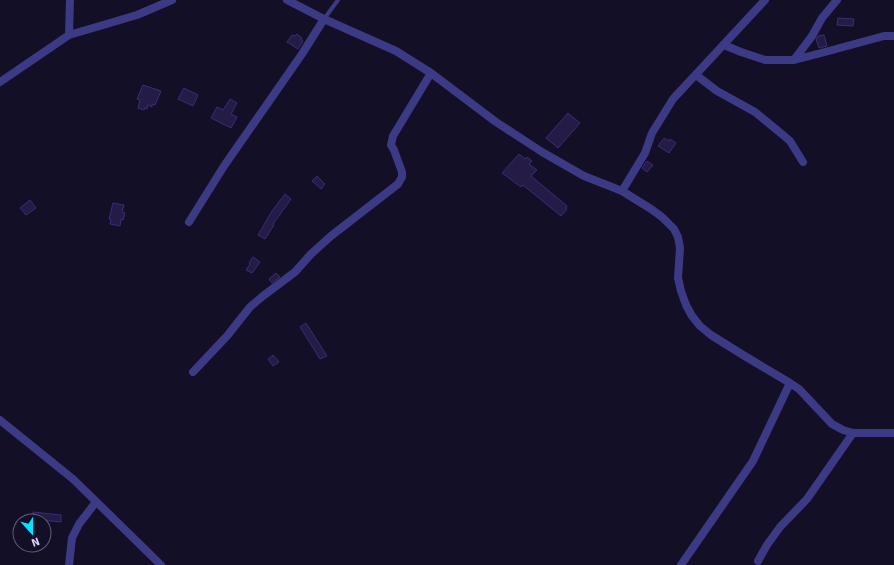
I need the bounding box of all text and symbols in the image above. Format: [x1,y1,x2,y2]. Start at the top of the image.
north arrow [12,513,52,553]
text: N [30,534,41,549]

